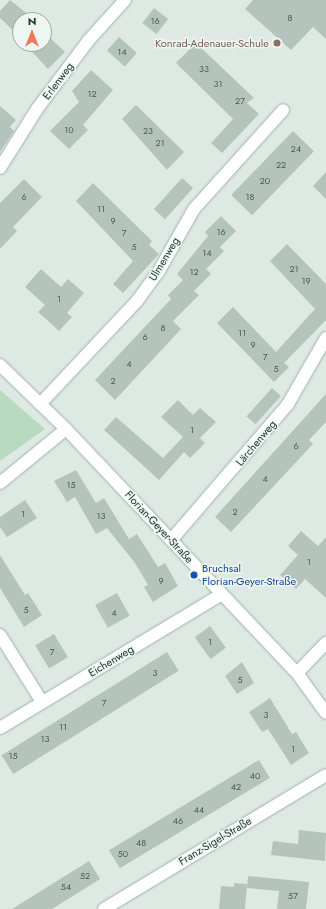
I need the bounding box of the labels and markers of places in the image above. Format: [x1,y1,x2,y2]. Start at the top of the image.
place label: Konrad-Adenauer-Schule [155,36,269,50]
marker: Konrad-Adenauer-Schule [272,38,282,48]
place label: Bruchsal Florian-Geyer-Straße [202,562,296,588]
marker: Bruchsal Florian-Geyer-Straße [189,570,199,580]

